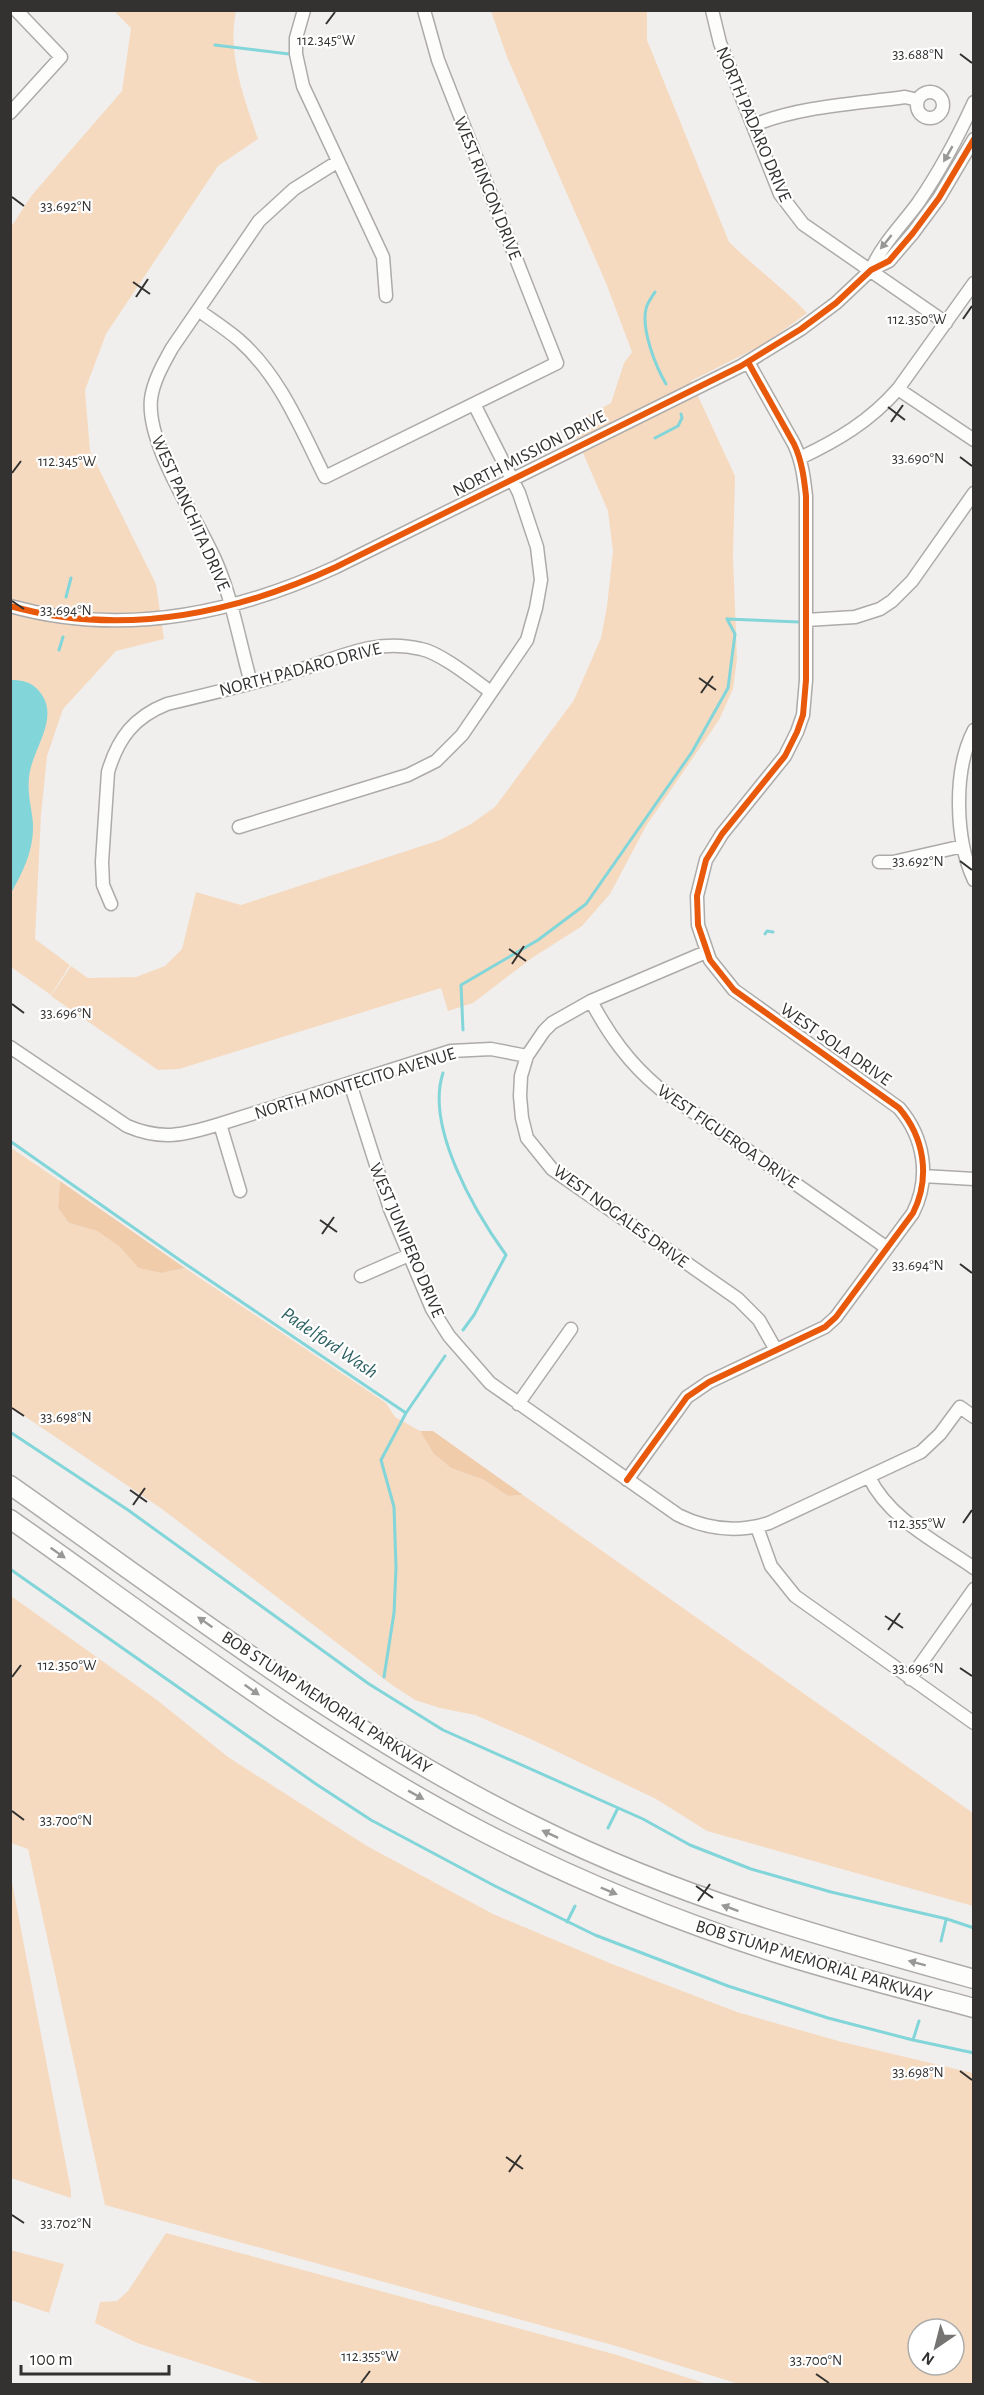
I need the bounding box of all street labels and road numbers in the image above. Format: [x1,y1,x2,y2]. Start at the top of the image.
street label: NORTH PADARO DRIVE [712,44,794,205]
street label: WEST RINCON DRIVE [450,114,524,263]
street label: NORTH MISSION DRIVE [450,407,609,500]
street label: WEST PANCHITA DRIVE [148,433,233,594]
street label: NORTH PADARO DRIVE [217,640,383,700]
street label: WEST SOLA DRIVE [777,1000,894,1090]
street label: NORTH MONTECITO AVENUE [253,1045,458,1123]
street label: WEST FIGUEROA DRIVE [654,1082,801,1192]
street label: WEST JUNIPERO DRIVE [365,1161,447,1321]
street label: WEST NOGALES DRIVE [550,1162,691,1272]
street label: BOB STUMP MEMORIAL PARKWAY [218,1628,435,1778]
street label: BOB STUMP MEMORIAL PARKWAY [693,1917,935,2007]

